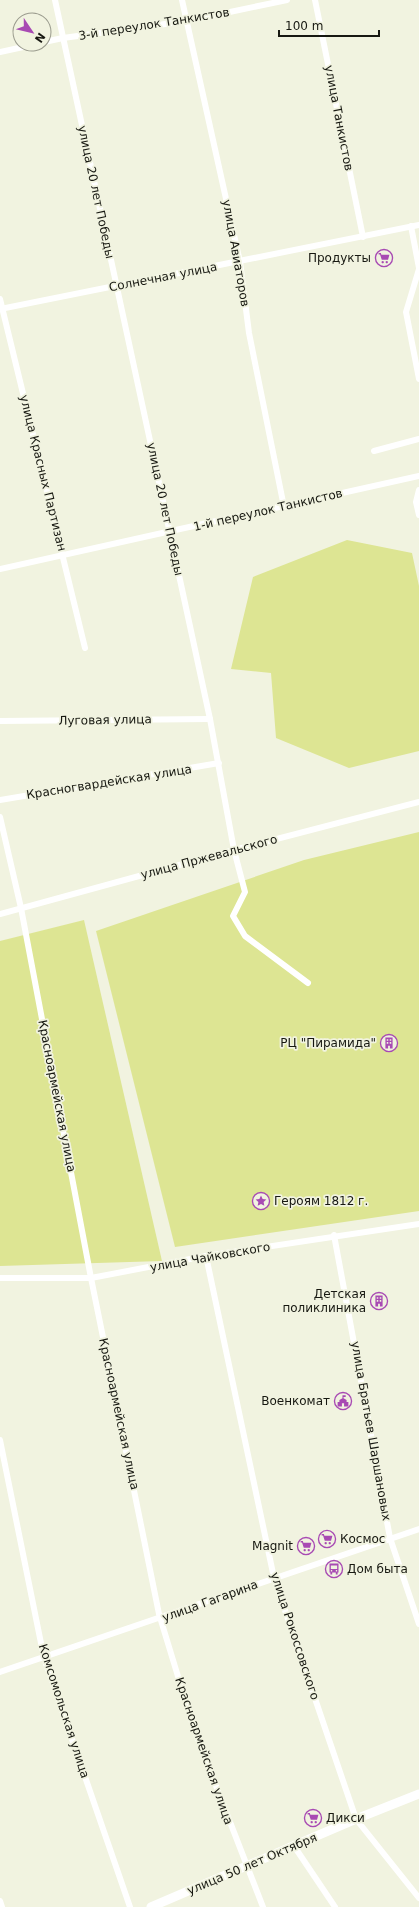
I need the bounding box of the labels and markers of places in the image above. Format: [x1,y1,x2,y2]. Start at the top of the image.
supermarket icon: Продукты [374,248,394,268]
place label: Продукты [308,251,371,265]
building icon: РЦ "Пирамида" [379,1033,399,1053]
place label: РЦ "Пирамида" [280,1036,376,1050]
place icon: Героям 1812 г. [251,1191,271,1211]
place label: Героям 1812 г. [274,1194,368,1208]
place label: Детская поликлиника [282,1287,366,1315]
building icon: Детская поликлиника [369,1291,389,1311]
public building icon: Военкомат [333,1391,353,1411]
place label: Военкомат [261,1394,330,1408]
supermarket icon: Космос [317,1529,337,1549]
place label: Космос [340,1532,385,1546]
supermarket icon: Magnit [296,1536,316,1556]
place label: Magnit [252,1539,293,1553]
bus stop icon: Дом быта [324,1559,344,1579]
place label: Дом быта [347,1562,408,1576]
supermarket icon: Дикси [303,1808,323,1828]
place label: Дикси [326,1811,365,1825]

